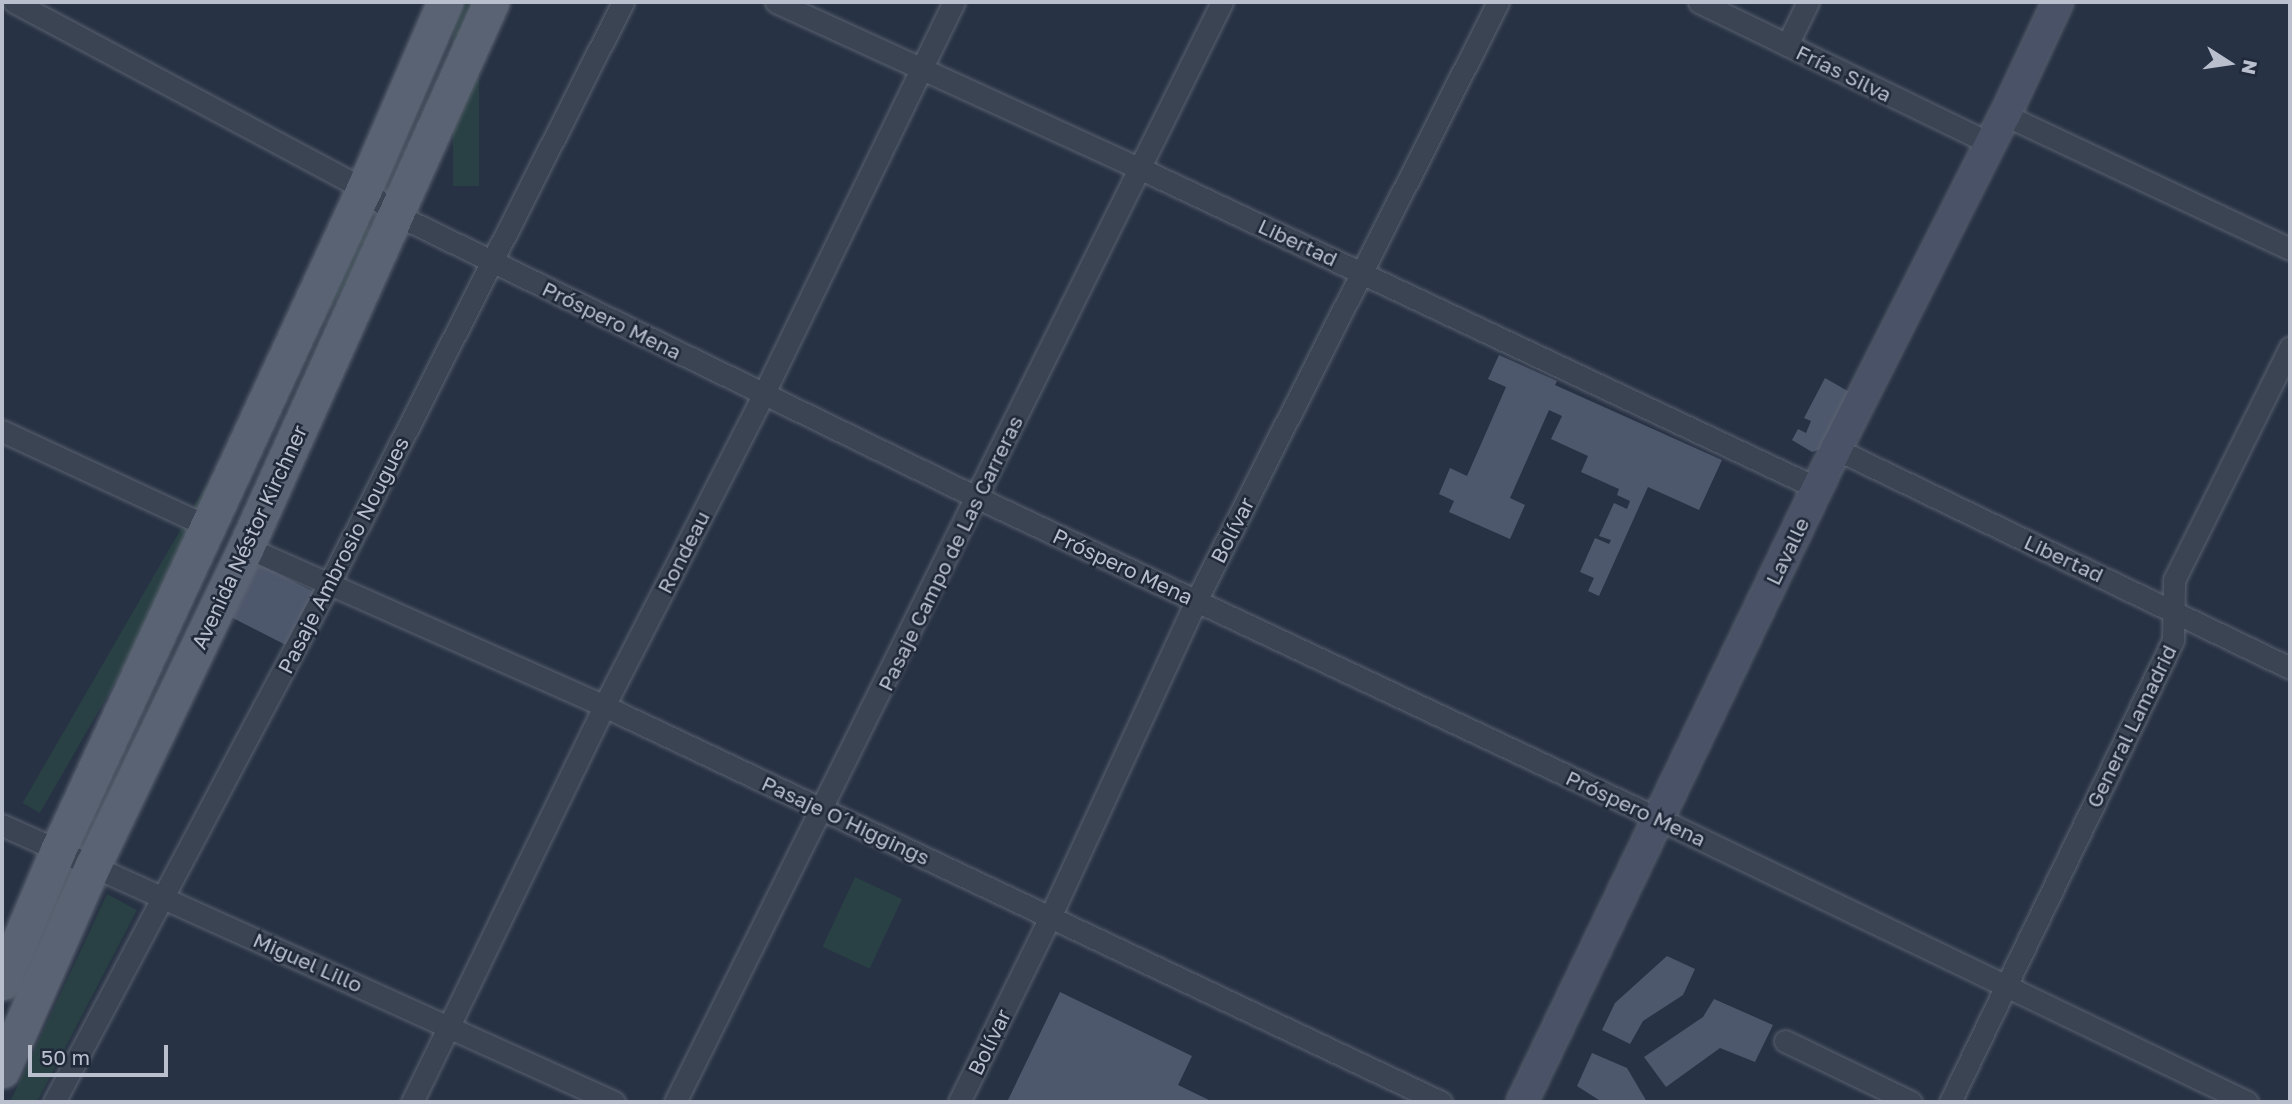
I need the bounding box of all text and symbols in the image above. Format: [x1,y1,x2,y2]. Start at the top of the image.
north arrow [2194,28,2264,98]
street label: Frías Silva [1792,39,1896,107]
text: N [2237,58,2263,77]
street label: Libertad [1254,213,1342,271]
street label: Próspero Mena [538,275,686,365]
street label: Pasaje Campo de Las Carreras [872,411,1028,695]
street label: Avenida Néstor Kirchner [186,421,312,653]
street label: Pasaje Ambrosio Nougues [272,432,414,678]
street label: Bolívar [1205,493,1259,567]
street label: Rondeau [652,507,714,597]
street label: Lavalle [1760,513,1814,589]
street label: Próspero Mena [1049,523,1197,609]
street label: Libertad [2020,529,2108,587]
street label: General Lamadrid [2081,640,2181,812]
street label: Próspero Mena [1562,765,1710,851]
street label: Pasaje O´Higgings [758,770,934,870]
street label: Miguel Lillo [249,927,367,997]
street label: Bolívar [962,1005,1016,1079]
scale bar [32,1030,172,1074]
text: 50 m [41,1044,90,1070]

